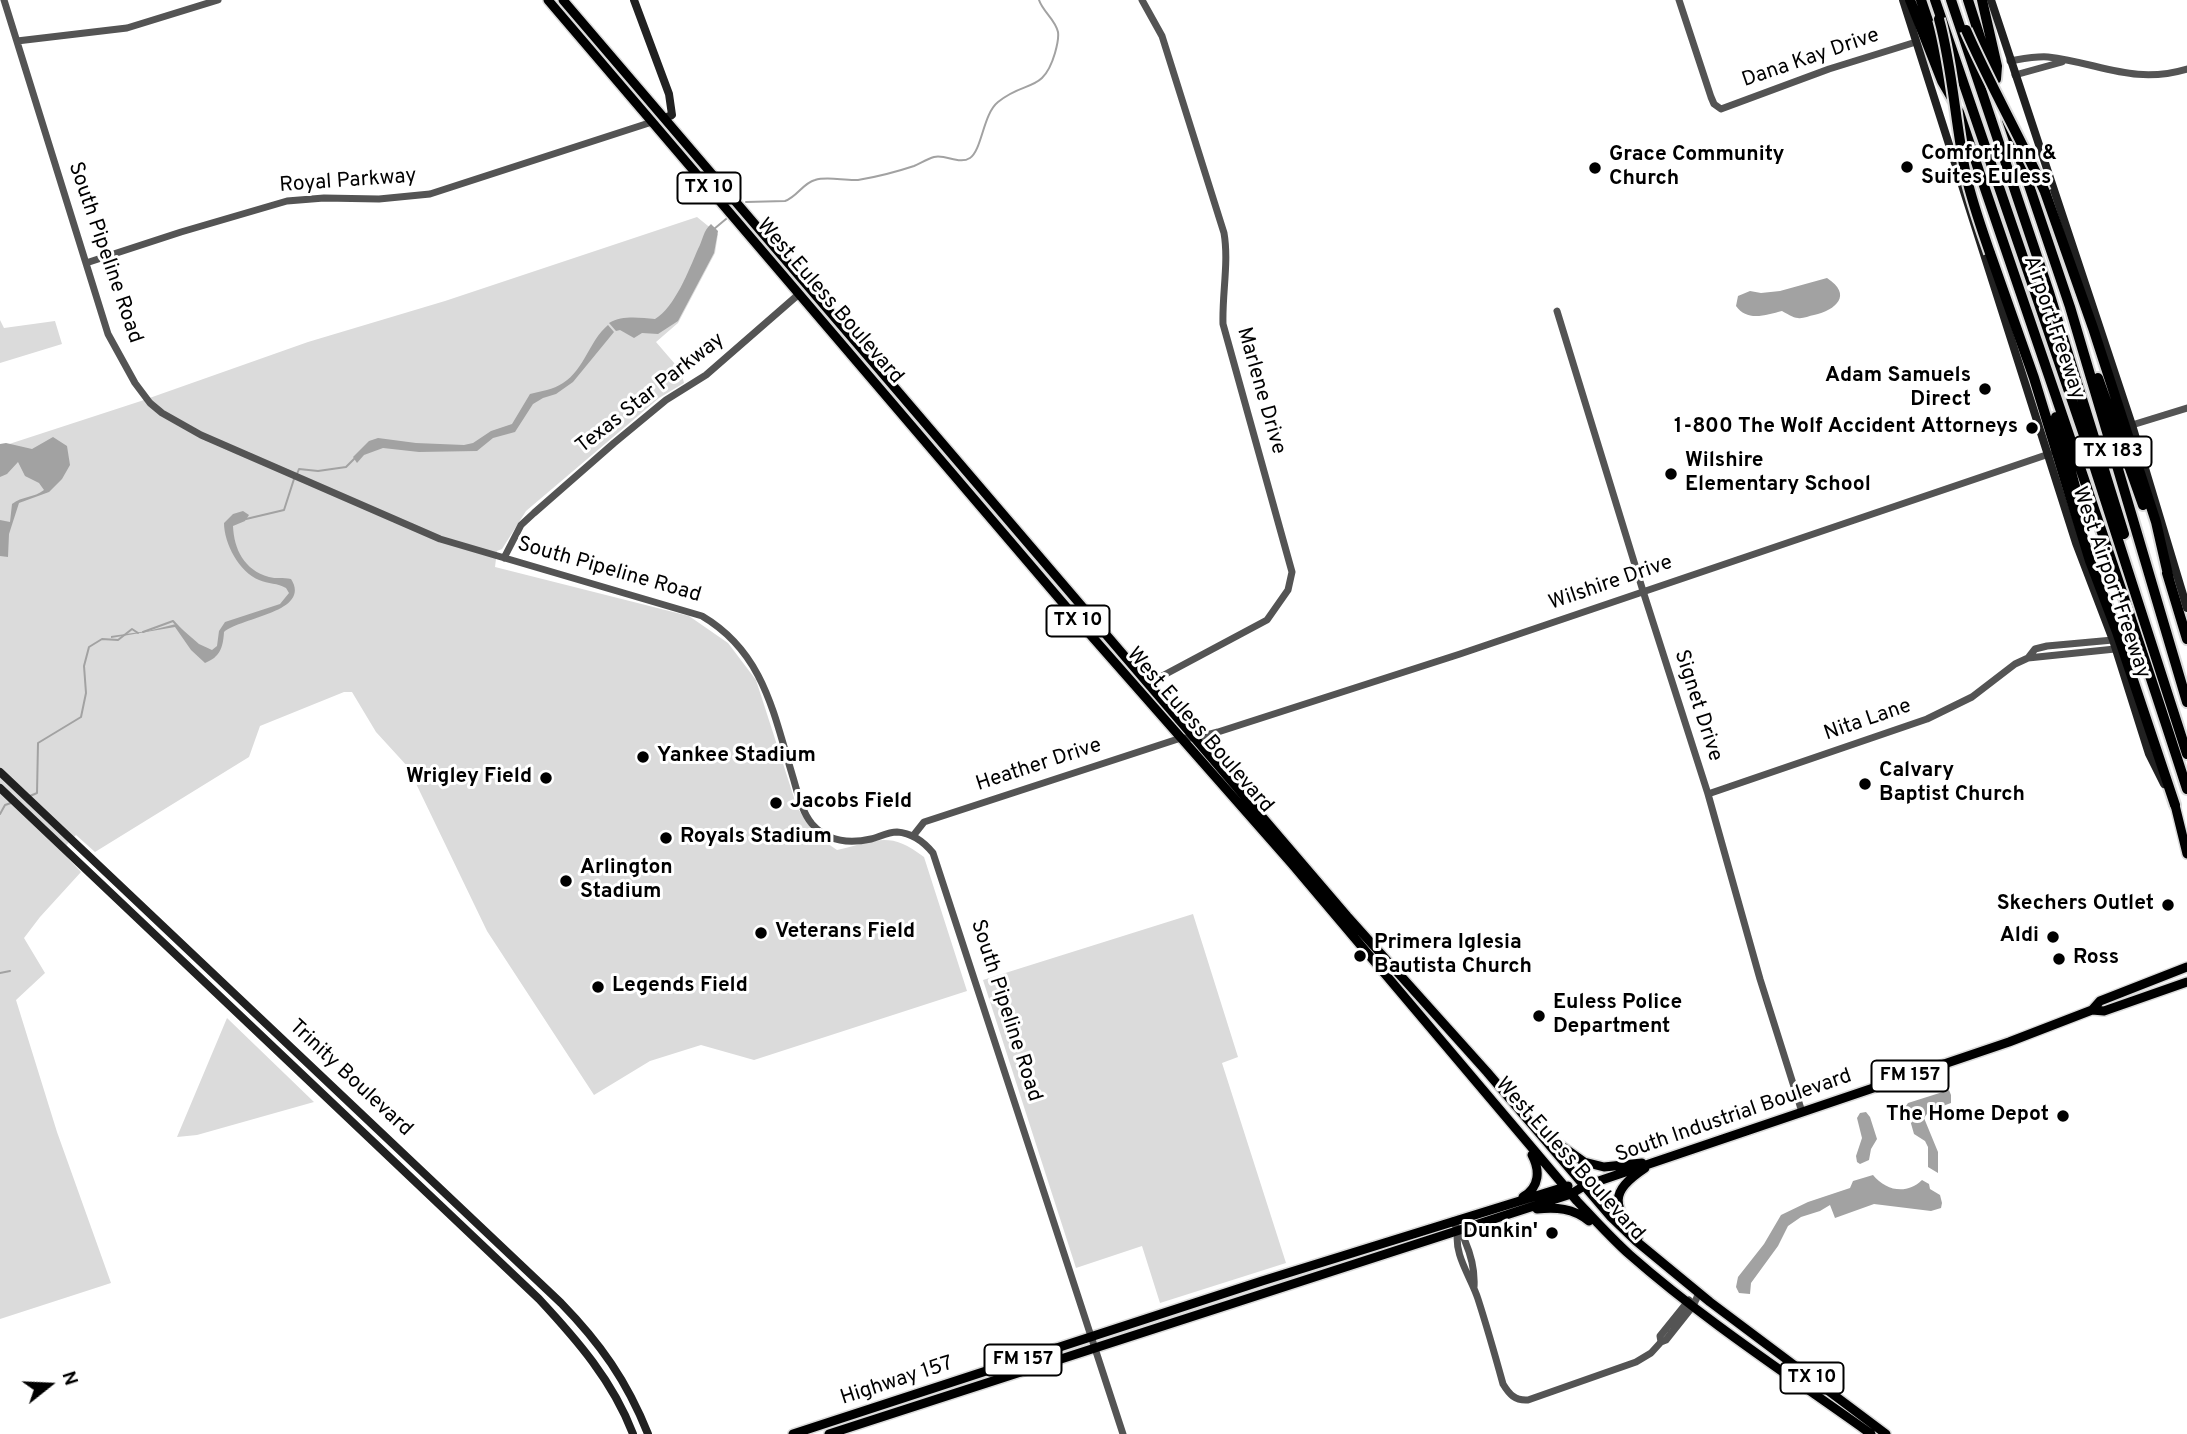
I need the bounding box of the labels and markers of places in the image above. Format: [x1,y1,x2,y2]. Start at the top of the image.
place label: Comfort Inn & Suites Euless [1921,142,2057,192]
place label: Grace Community Church [1609,143,1784,193]
marker: Comfort Inn & Suites Euless [1899,159,1915,175]
marker: Grace Community Church [1587,160,1603,176]
place label: Adam Samuels Direct [1825,364,1971,414]
marker: Adam Samuels Direct [1977,381,1993,397]
place label: 1-800 The Wolf Accident Attorneys [1674,415,2018,441]
marker: 1-800 The Wolf Accident Attorneys [2024,420,2040,436]
place label: Wilshire Elementary School [1685,449,1871,499]
marker: Wilshire Elementary School [1663,466,1679,482]
place label: Yankee Stadium [657,744,816,770]
marker: Yankee Stadium [635,749,651,765]
place label: Calvary Baptist Church [1879,759,2025,809]
place label: Wrigley Field [406,765,532,791]
marker: Wrigley Field [538,770,554,786]
marker: Calvary Baptist Church [1857,776,1873,792]
place label: Jacobs Field [790,790,912,816]
marker: Jacobs Field [768,795,784,811]
place label: Royals Stadium [680,825,832,851]
marker: Royals Stadium [658,830,674,846]
place label: Arlington Stadium [580,856,673,906]
marker: Arlington Stadium [558,873,574,889]
place label: Skechers Outlet [1997,892,2154,918]
marker: Skechers Outlet [2160,897,2176,913]
place label: Veterans Field [775,920,915,946]
place label: Aldi [2000,924,2039,950]
marker: Veterans Field [753,925,769,941]
marker: Aldi [2045,929,2061,945]
place label: Primera Iglesia Bautista Church [1374,931,1532,981]
place label: Ross [2073,946,2119,972]
marker: Primera Iglesia Bautista Church [1352,948,1368,964]
marker: Ross [2051,951,2067,967]
place label: Legends Field [612,974,748,1000]
marker: Legends Field [590,979,606,995]
place label: Euless Police Department [1553,991,1682,1041]
marker: Euless Police Department [1531,1008,1547,1024]
place label: The Home Depot [1886,1103,2049,1129]
marker: The Home Depot [2055,1108,2071,1124]
place label: Dunkin' [1463,1220,1538,1246]
marker: Dunkin' [1544,1225,1560,1241]

